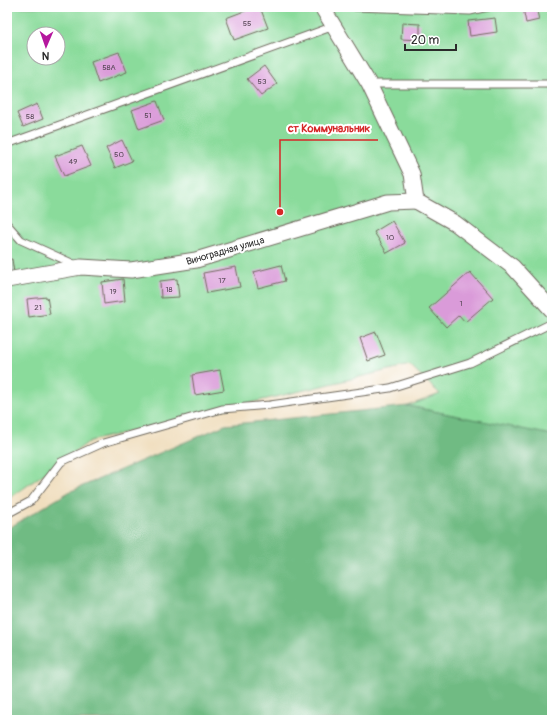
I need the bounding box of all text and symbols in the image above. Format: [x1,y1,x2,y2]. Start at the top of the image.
house number: 55 [243,19,251,28]
north arrow [26,26,66,66]
scale bar [405,26,456,52]
text: 20 m [411,33,440,48]
text: N [41,49,50,62]
house number: 58А [102,63,116,72]
house number: 53 [258,77,267,86]
house number: 51 [144,111,152,120]
house number: 58 [26,112,34,121]
callout: ст Коммунальник [280,117,378,140]
text: ст Коммунальник [287,122,370,135]
house number: 50 [114,150,124,159]
house number: 49 [69,157,77,166]
house number: 10 [386,233,395,242]
street label: Виноградная улица [185,234,266,268]
house number: 17 [218,276,226,285]
house number: 18 [165,285,173,294]
house number: 19 [109,287,117,296]
house number: 1 [459,299,463,308]
house number: 21 [34,303,42,312]

